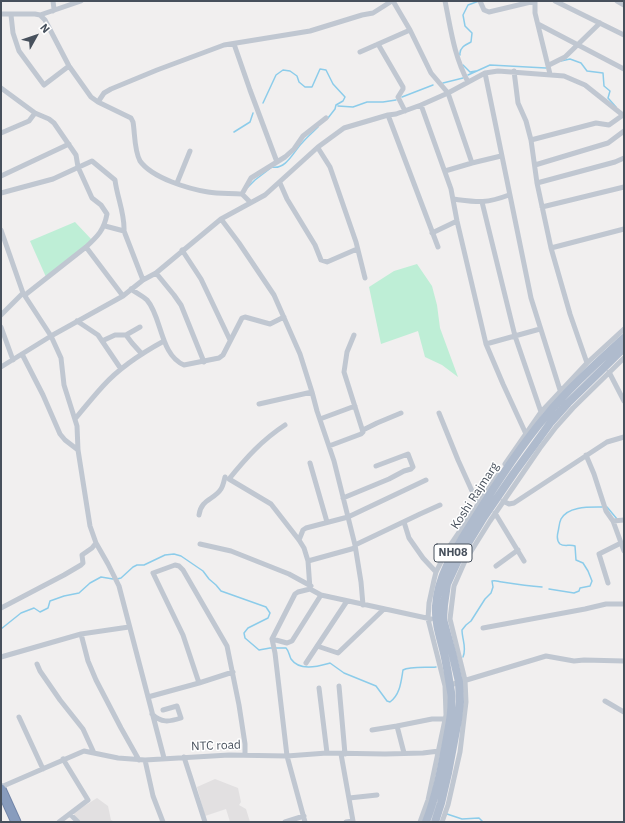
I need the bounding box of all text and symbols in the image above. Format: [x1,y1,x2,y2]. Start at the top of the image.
north arrow [16,16,56,56]
text: N [37,21,53,36]
street label: Koshi Rajmarg [448,460,502,532]
road number: NH08 [434,544,472,562]
street label: NTC road [191,738,241,754]

